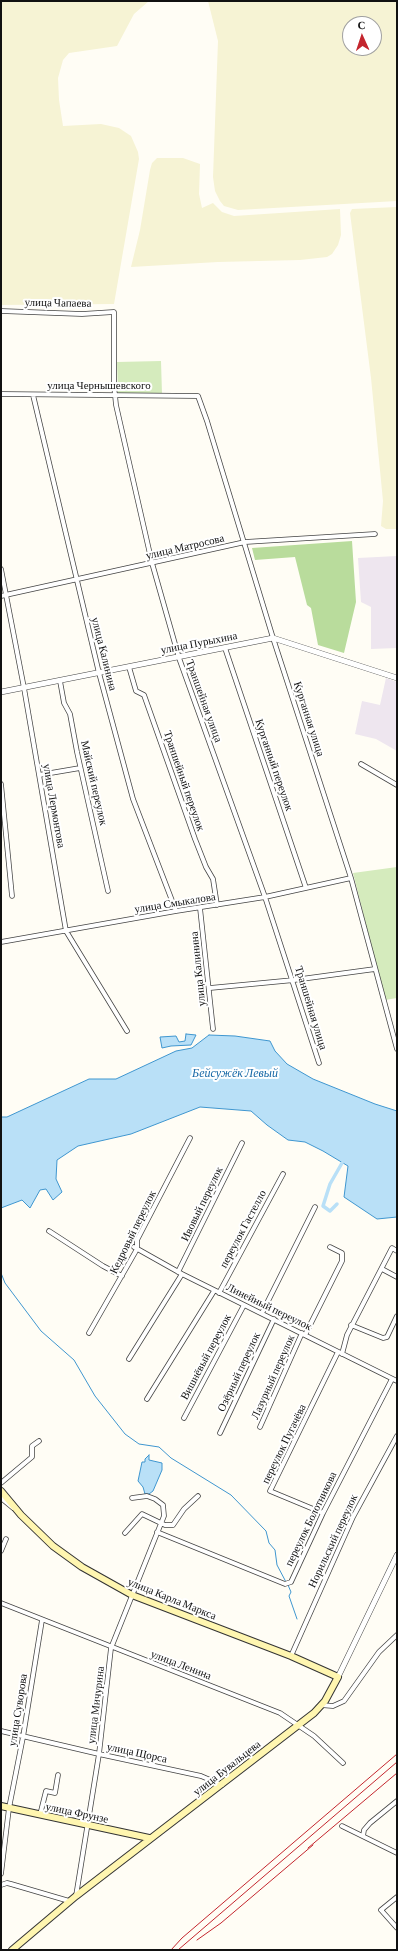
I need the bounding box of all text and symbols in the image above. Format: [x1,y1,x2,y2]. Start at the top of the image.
north arrow [342,16,382,56]
text: С [357,19,366,31]
street label: улица Чапаева [25,296,91,310]
street label: улица Чернышевского [47,379,151,393]
street label: улица Матросова [144,532,226,562]
street label: улица Калинина [88,616,120,692]
street label: улица Пурыхина [160,629,238,657]
street label: Траншейная улица [183,658,225,744]
street label: Курганная улица [291,680,327,758]
street label: Курганный переулок [252,717,296,813]
street label: Траншейный переулок [161,729,207,833]
street label: Майский переулок [78,739,110,827]
street label: улица Лермонтова [40,763,68,849]
street label: улица Смыкалова [133,890,217,916]
street label: улица Калинина [187,931,209,1007]
street label: Траншейная улица [292,965,330,1051]
water label: Бейсужёк Левый [192,1066,278,1080]
street label: Ивовый переулок [178,1165,226,1243]
street label: Кедровый переулок [107,1188,159,1276]
street label: переулок Гастелло [217,1188,269,1270]
street label: Линейный переулок [224,1281,314,1333]
street label: Вишнёвый переулок [178,1312,234,1402]
street label: Озёрный переулок [215,1330,263,1414]
street label: Лазурный переулок [248,1333,298,1421]
street label: переулок Пугачёва [259,1402,309,1486]
street label: переулок Болотникова [282,1470,340,1568]
street label: Норильский переулок [306,1492,360,1590]
street label: улица Карла Маркса [126,1575,218,1623]
street label: улица Ленина [149,1647,213,1683]
street label: улица Мичурина [85,1665,107,1745]
street label: улица Суворова [6,1673,30,1747]
street label: улица Бувальцева [191,1738,263,1798]
street label: улица Щорса [106,1740,168,1766]
street label: улица Фрунзе [44,1800,110,1826]

